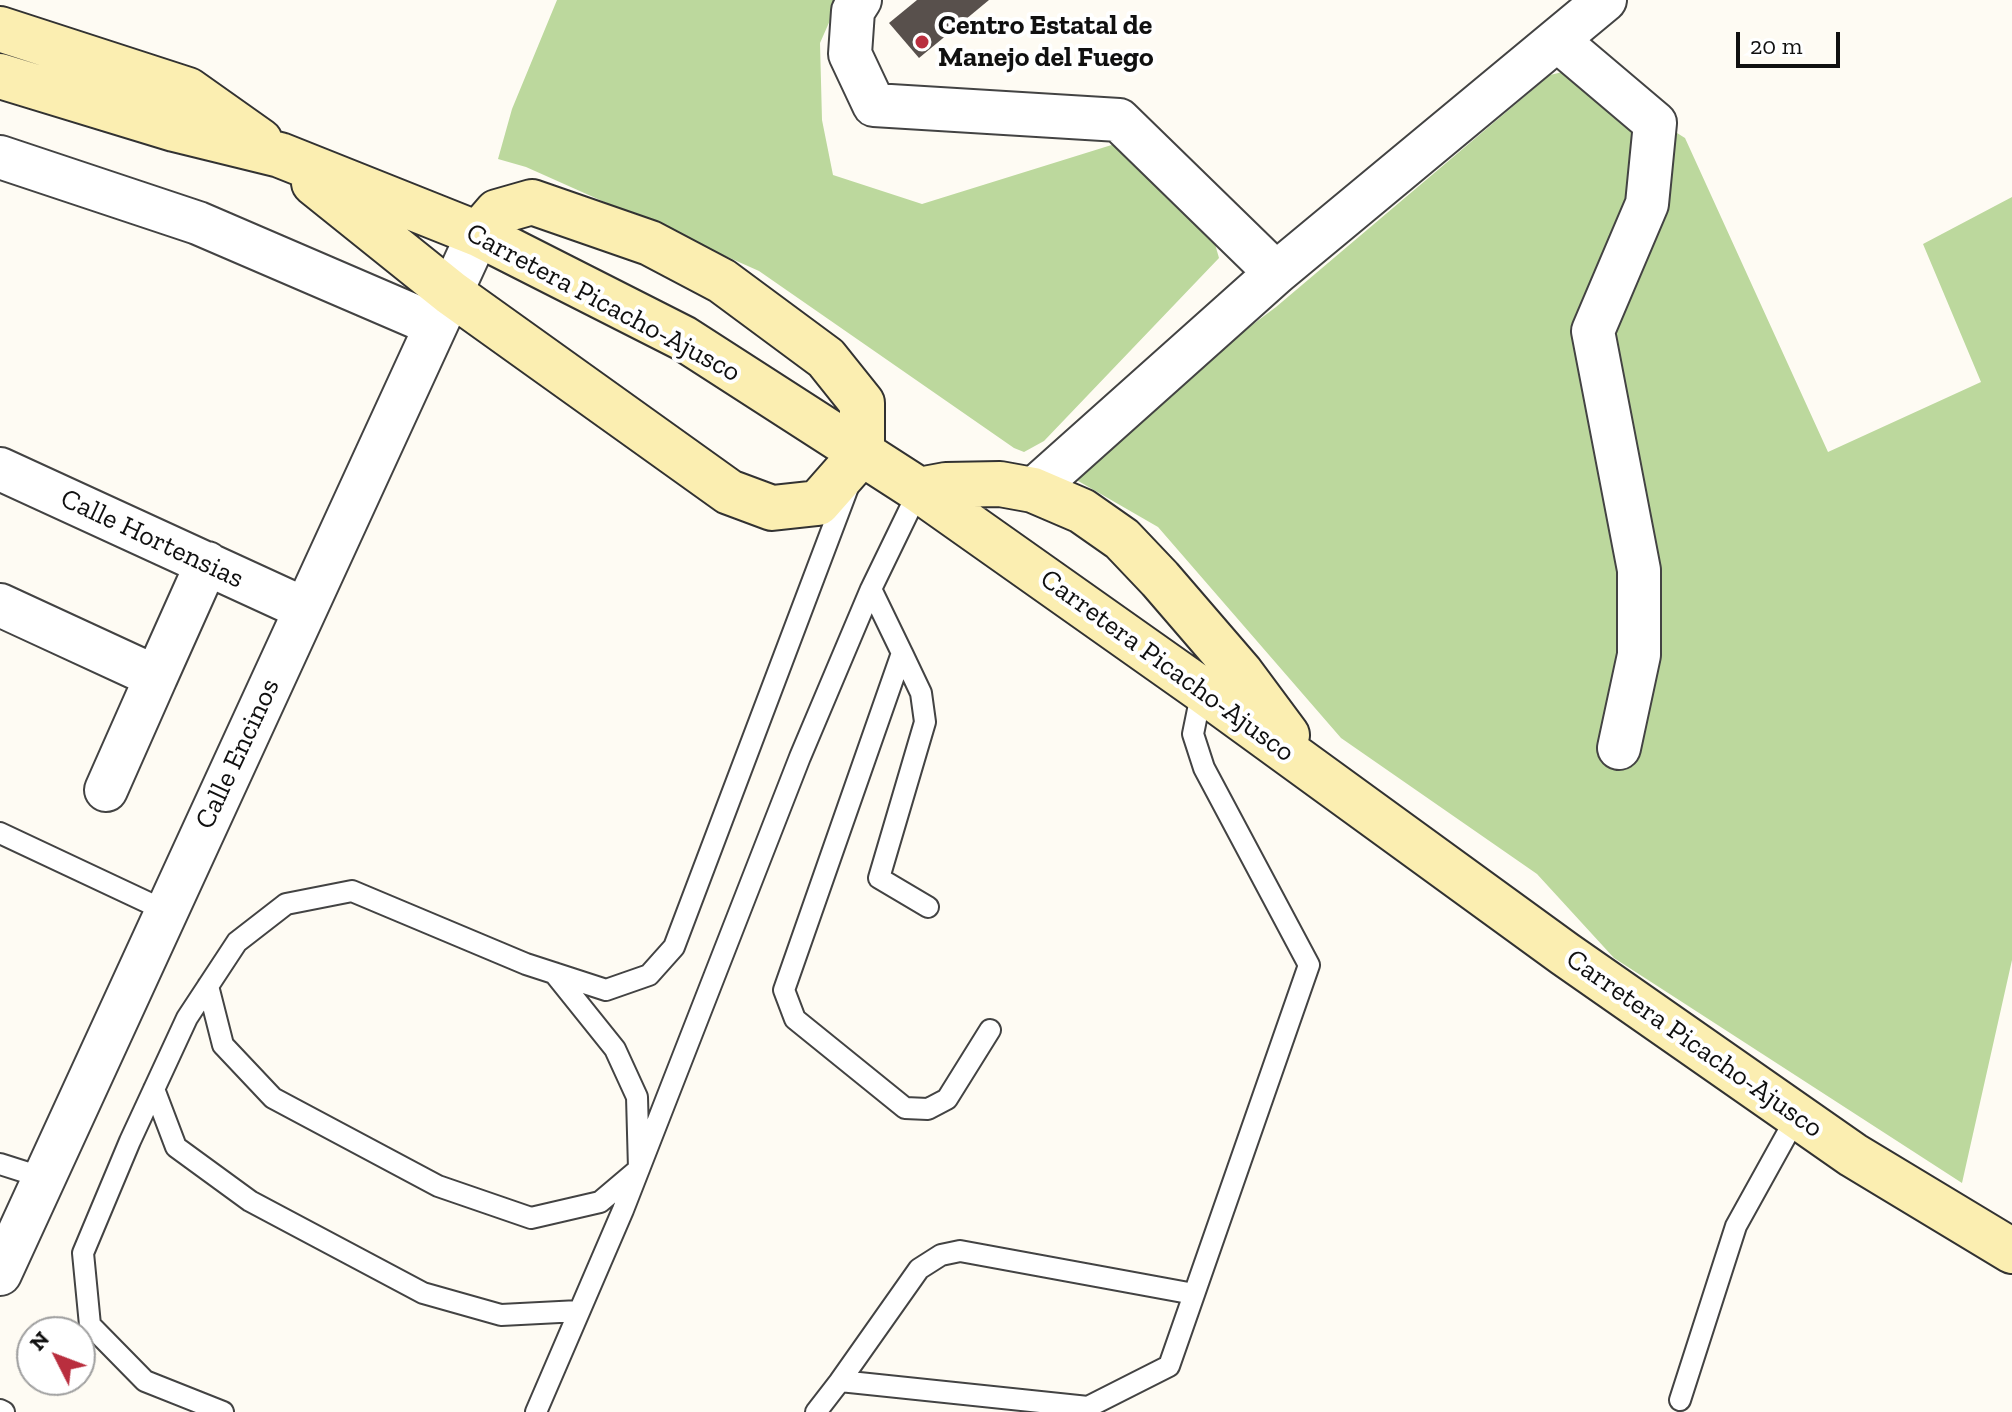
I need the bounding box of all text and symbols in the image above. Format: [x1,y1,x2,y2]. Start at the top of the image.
place label: Centro Estatal de Manejo del Fuego [938,9,1154,75]
scale bar [1740,16,1844,66]
text: 20 m [1750,31,1802,60]
marker: Centro Estatal de Manejo del Fuego [913,33,931,51]
street label: Carretera Picacho-Ajusco [460,216,746,390]
street label: Calle Hortensias [55,482,249,596]
street label: Carretera Picacho-Ajusco [1033,563,1301,769]
street label: Calle Encinos [189,673,287,835]
street label: Carretera Picacho-Ajusco [1559,943,1829,1145]
north arrow [16,1316,96,1396]
text: N [24,1326,55,1356]

